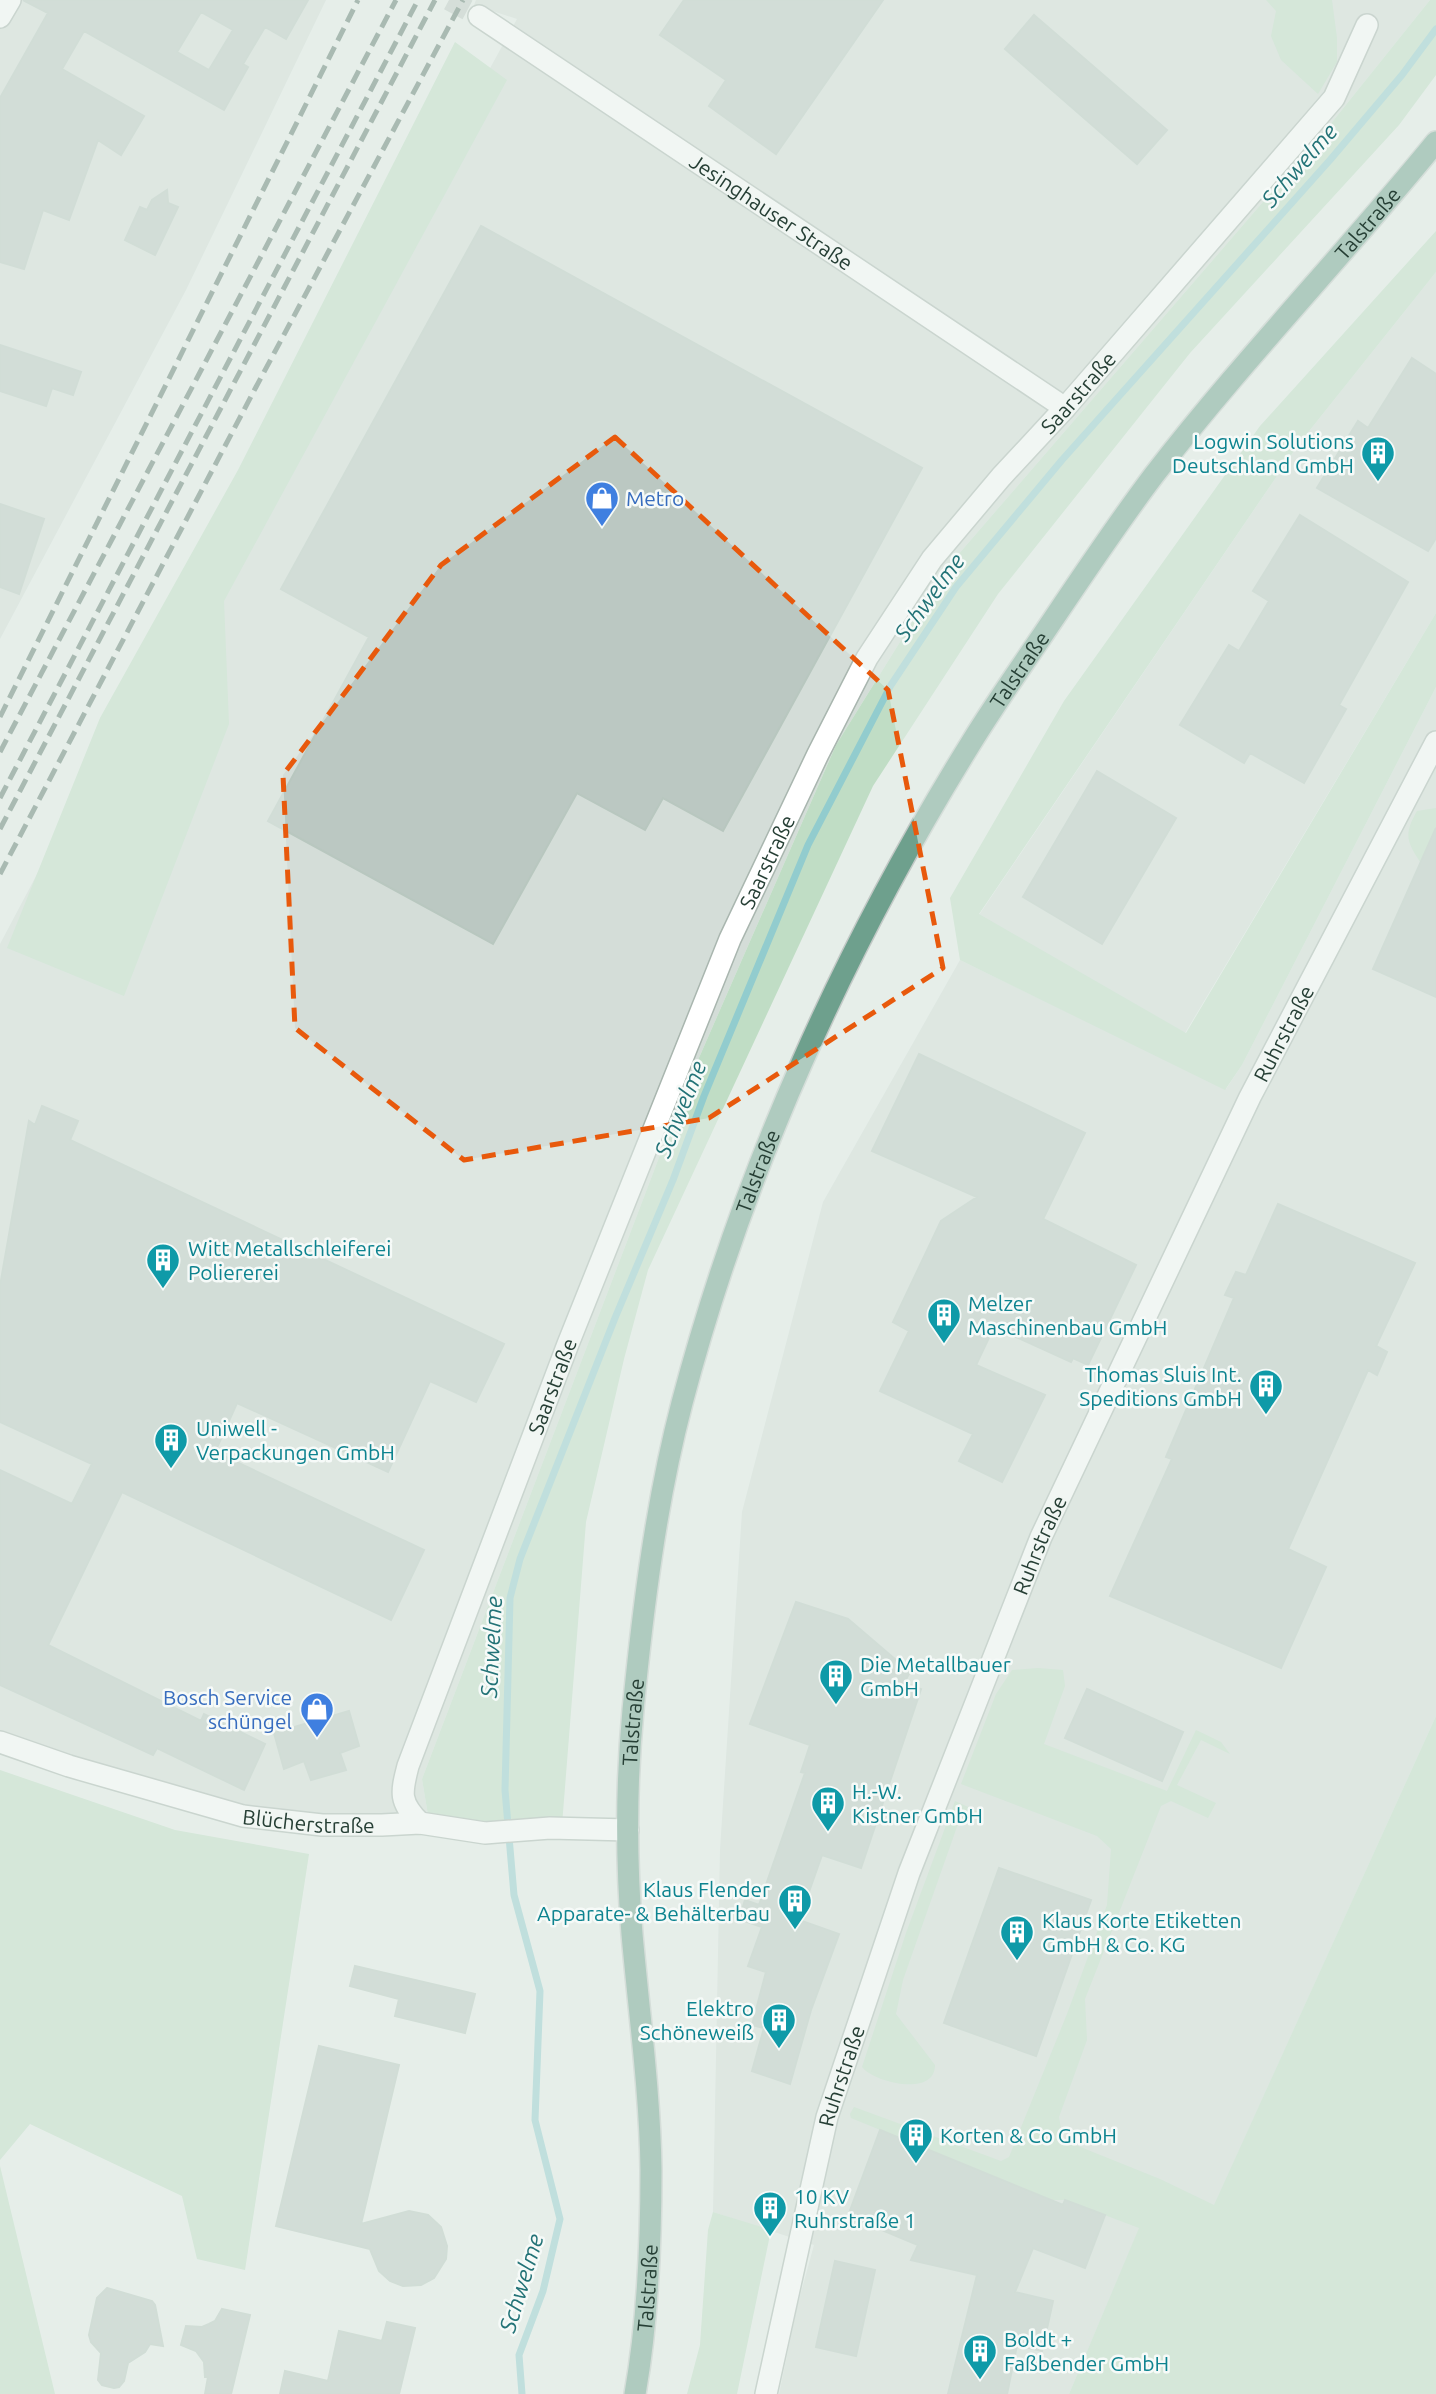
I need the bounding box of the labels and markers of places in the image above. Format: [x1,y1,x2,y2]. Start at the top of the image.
place label: Logwin Solutions Deutschland GmbH [1172,429,1354,477]
building icon: Logwin Solutions Deutschland GmbH [1359,434,1397,483]
shop icon: Metro [583,479,621,528]
place label: Metro [626,486,684,510]
place label: Witt Metallschleiferei Poliererei [188,1236,391,1284]
building icon: Witt Metallschleiferei Poliererei [144,1241,182,1290]
place label: Melzer Maschinenbau GmbH [968,1291,1167,1339]
building icon: Melzer Maschinenbau GmbH [925,1296,963,1345]
place label: Thomas Sluis Int. Speditions GmbH [1079,1362,1242,1410]
building icon: Thomas Sluis Int. Speditions GmbH [1247,1367,1285,1416]
place label: Uniwell - Verpackungen GmbH [196,1416,395,1464]
building icon: Uniwell - Verpackungen GmbH [152,1421,190,1470]
place label: Die Metallbauer GmbH [860,1652,1011,1700]
building icon: Die Metallbauer GmbH [817,1657,855,1706]
place label: Bosch Service schüngel [163,1685,292,1733]
shop icon: Bosch Service schüngel [298,1690,336,1739]
place label: H.-W. Kistner GmbH [852,1779,983,1827]
building icon: H.-W. Kistner GmbH [809,1784,847,1833]
place label: Klaus Flender Apparate- & Behälterbau [537,1877,770,1925]
building icon: Klaus Flender Apparate- & Behälterbau [776,1882,814,1931]
place label: Klaus Korte Etiketten GmbH & Co. KG [1042,1908,1241,1956]
building icon: Klaus Korte Etiketten GmbH & Co. KG [998,1913,1036,1962]
place label: Elektro Schöneweiß [640,1996,754,2044]
building icon: Elektro Schöneweiß [760,2001,798,2050]
building icon: Korten & Co GmbH [897,2116,935,2165]
place label: Korten & Co GmbH [940,2123,1117,2147]
place label: 10 KV Ruhrstraße 1 [794,2184,916,2232]
building icon: 10 KV Ruhrstraße 1 [751,2189,789,2238]
place label: Boldt + Faßbender GmbH [1004,2327,1169,2375]
building icon: Boldt + Faßbender GmbH [961,2332,999,2381]

